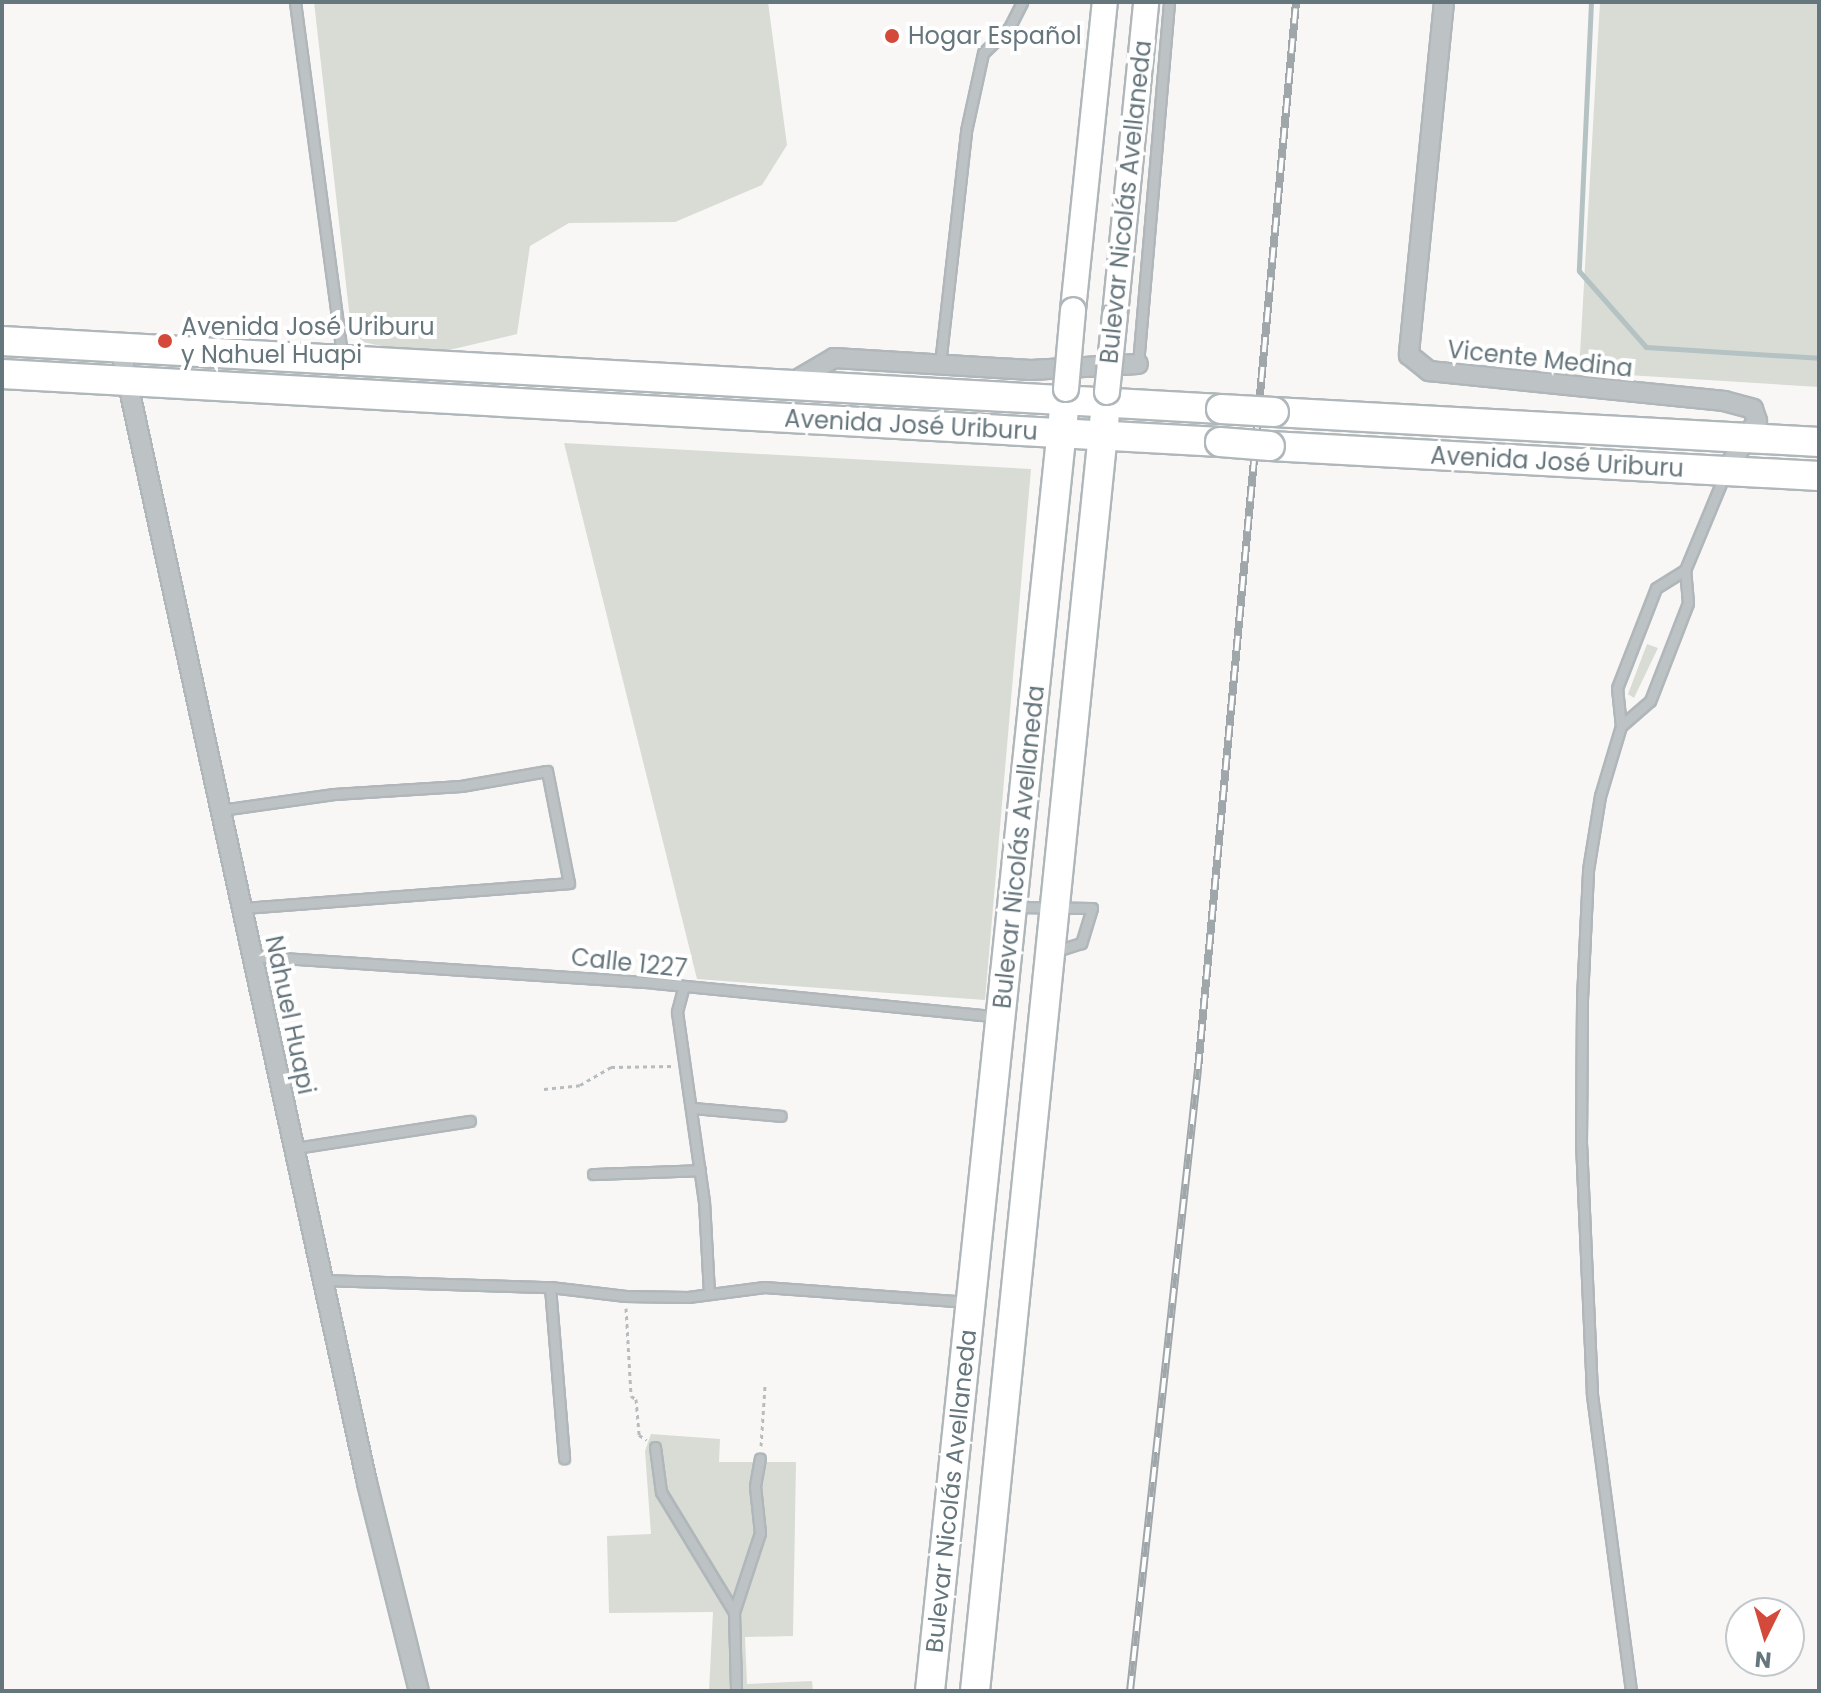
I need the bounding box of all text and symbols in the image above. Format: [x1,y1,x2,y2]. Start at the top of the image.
place label: Hogar Español [908,22,1082,50]
marker: Hogar Español [883,27,901,45]
street label: Bulevar Nicolás Avellaneda [1095,39,1157,365]
place label: Avenida José Uriburu y Nahuel Huapi [181,313,434,369]
marker: Avenida José Uriburu y Nahuel Huapi [156,332,174,350]
street label: Vicente Medina [1446,335,1634,383]
street label: Avenida José Uriburu [784,404,1038,446]
street label: Avenida José Uriburu [1430,441,1684,483]
street label: Bulevar Nicolás Avellaneda [988,684,1050,1010]
street label: Nahuel Huapi [259,933,321,1097]
street label: Calle 1227 [570,943,688,983]
street label: Bulevar Nicolás Avellaneda [920,1328,982,1654]
north arrow [1725,1597,1805,1677]
text: N [1753,1643,1773,1676]

